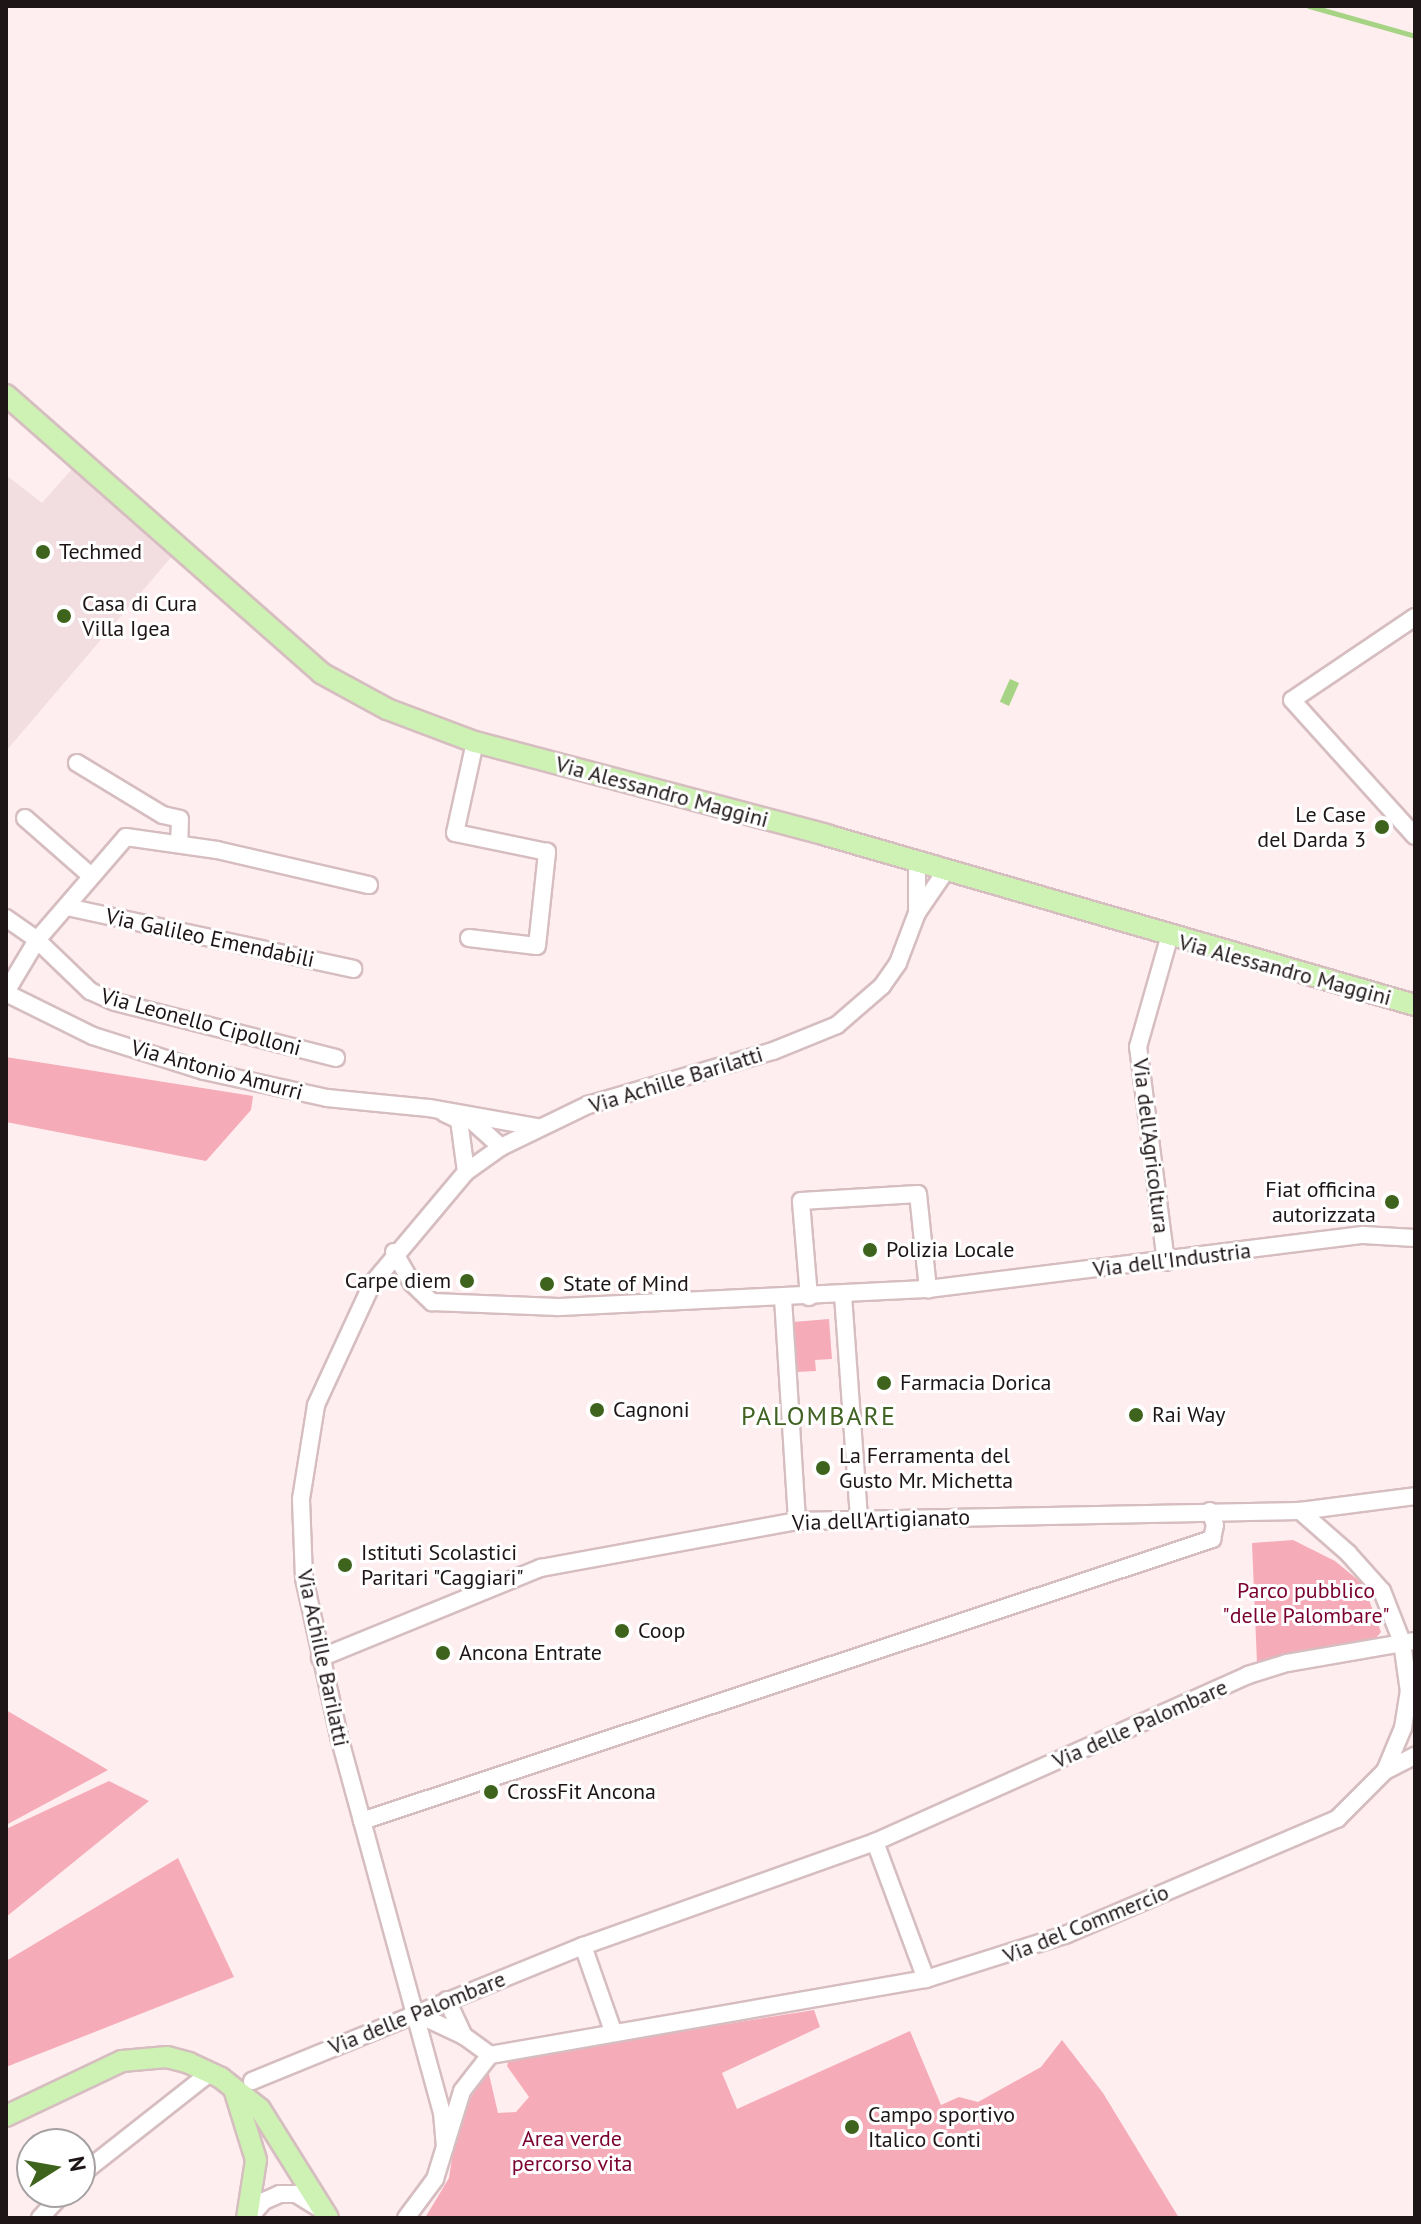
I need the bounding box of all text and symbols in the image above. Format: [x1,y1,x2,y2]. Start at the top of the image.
place label: Techmed [59,539,142,565]
marker: Techmed [34,543,52,561]
place label: Casa di Cura Villa Igea [82,590,197,642]
marker: Casa di Cura Villa Igea [53,605,75,627]
street label: Via Alessandro Maggini [552,751,772,833]
place label: Le Case del Darda 3 [1257,801,1366,852]
marker: Le Case del Darda 3 [1373,818,1391,836]
street label: Via Galileo Emendabili [103,903,317,973]
street label: Via Alessandro Maggini [1175,929,1395,1011]
street label: Via Leonello Cipolloni [98,983,304,1061]
street label: Via Antonio Amurri [128,1034,306,1106]
street label: Via Achille Barilatti [586,1041,766,1119]
street label: Via dell'Agricoltura [1127,1057,1175,1235]
place label: Fiat officina autorizzata [1265,1176,1376,1228]
marker: Fiat officina autorizzata [1383,1193,1401,1211]
place label: Polizia Locale [886,1237,1014,1263]
street label: Via dell'Industria [1091,1237,1253,1283]
marker: Polizia Locale [861,1241,879,1259]
place label: Carpe diem [345,1268,451,1294]
place label: State of Mind [563,1271,689,1297]
marker: Carpe diem [458,1272,476,1290]
marker: State of Mind [538,1275,556,1293]
place label: Farmacia Dorica [900,1370,1052,1396]
marker: Farmacia Dorica [875,1374,893,1392]
place label: Cagnoni [613,1397,690,1423]
district label: PALOMBARE [741,1400,897,1432]
marker: Cagnoni [588,1401,606,1419]
place label: Rai Way [1152,1402,1226,1428]
marker: Rai Way [1127,1406,1145,1424]
place label: La Ferramenta del Gusto Mr. Michetta [839,1442,1015,1494]
marker: La Ferramenta del Gusto Mr. Michetta [814,1459,832,1477]
street label: Via dell'Artigianato [792,1504,970,1536]
place label: Istituti Scolastici Paritari "Caggiari" [361,1539,525,1590]
marker: Istituti Scolastici Paritari "Caggiari" [336,1556,354,1574]
street label: Via Achille Barilatti [291,1567,355,1749]
park label: Parco pubblico "delle Palombare" [1222,1577,1390,1628]
place label: Coop [638,1618,685,1644]
marker: Coop [613,1622,631,1640]
place label: Ancona Entrate [459,1640,602,1666]
marker: Ancona Entrate [434,1644,452,1662]
street label: Via delle Palombare [1049,1674,1231,1774]
place label: CrossFit Ancona [507,1779,657,1805]
marker: CrossFit Ancona [482,1783,500,1801]
street label: Via del Commercio [999,1879,1173,1969]
street label: Via delle Palombare [325,1966,509,2060]
place label: Campo sportivo Italico Conti [868,2101,1015,2152]
marker: Campo sportivo Italico Conti [843,2118,861,2136]
park label: Area verde percorso vita [511,2125,633,2176]
north arrow [16,2128,96,2208]
text: N [62,2154,93,2174]

